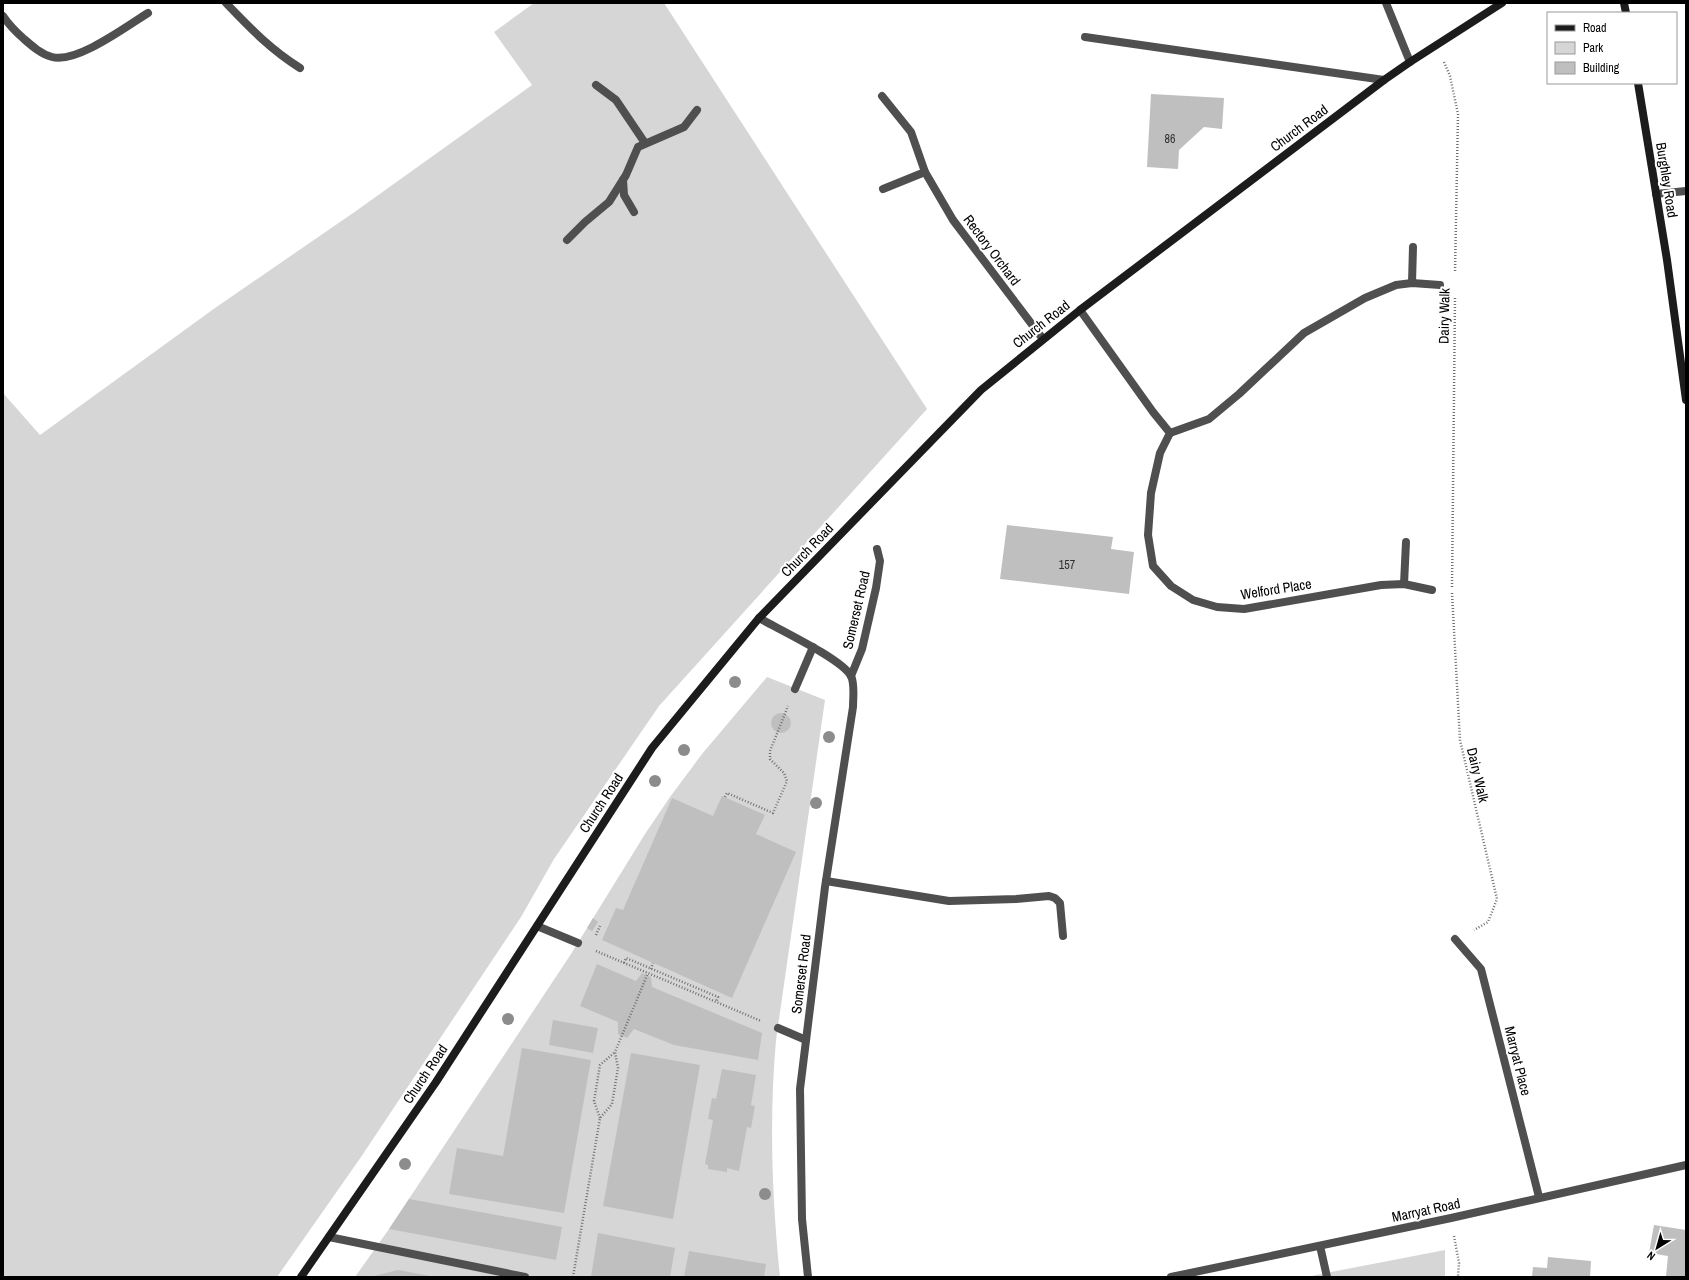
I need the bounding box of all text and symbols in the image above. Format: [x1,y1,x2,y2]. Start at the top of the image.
legend [1547,12,1677,84]
text: Road [1583,20,1607,36]
text: Park [1583,40,1603,56]
text: Building [1583,60,1620,76]
street label: Church Road [1267,100,1331,156]
house number: 86 [1165,131,1175,147]
street label: Burghley Road [1652,141,1682,219]
street label: Rectory Orchard [959,211,1025,289]
street label: Dairy Walk [1435,288,1453,344]
street label: Church Road [1009,296,1073,352]
street label: Church Road [777,519,837,581]
house number: 157 [1059,557,1076,573]
street label: Somerset Road [838,569,874,651]
street label: Welford Place [1239,575,1313,603]
street label: Dairy Walk [1463,746,1493,804]
street label: Church Road [575,770,627,836]
street label: Somerset Road [787,933,815,1015]
street label: Marryat Place [1501,1024,1535,1098]
street label: Church Road [399,1041,451,1107]
street label: Marryat Road [1390,1194,1462,1226]
north arrow [1637,1228,1677,1268]
text: N [1644,1248,1658,1264]

